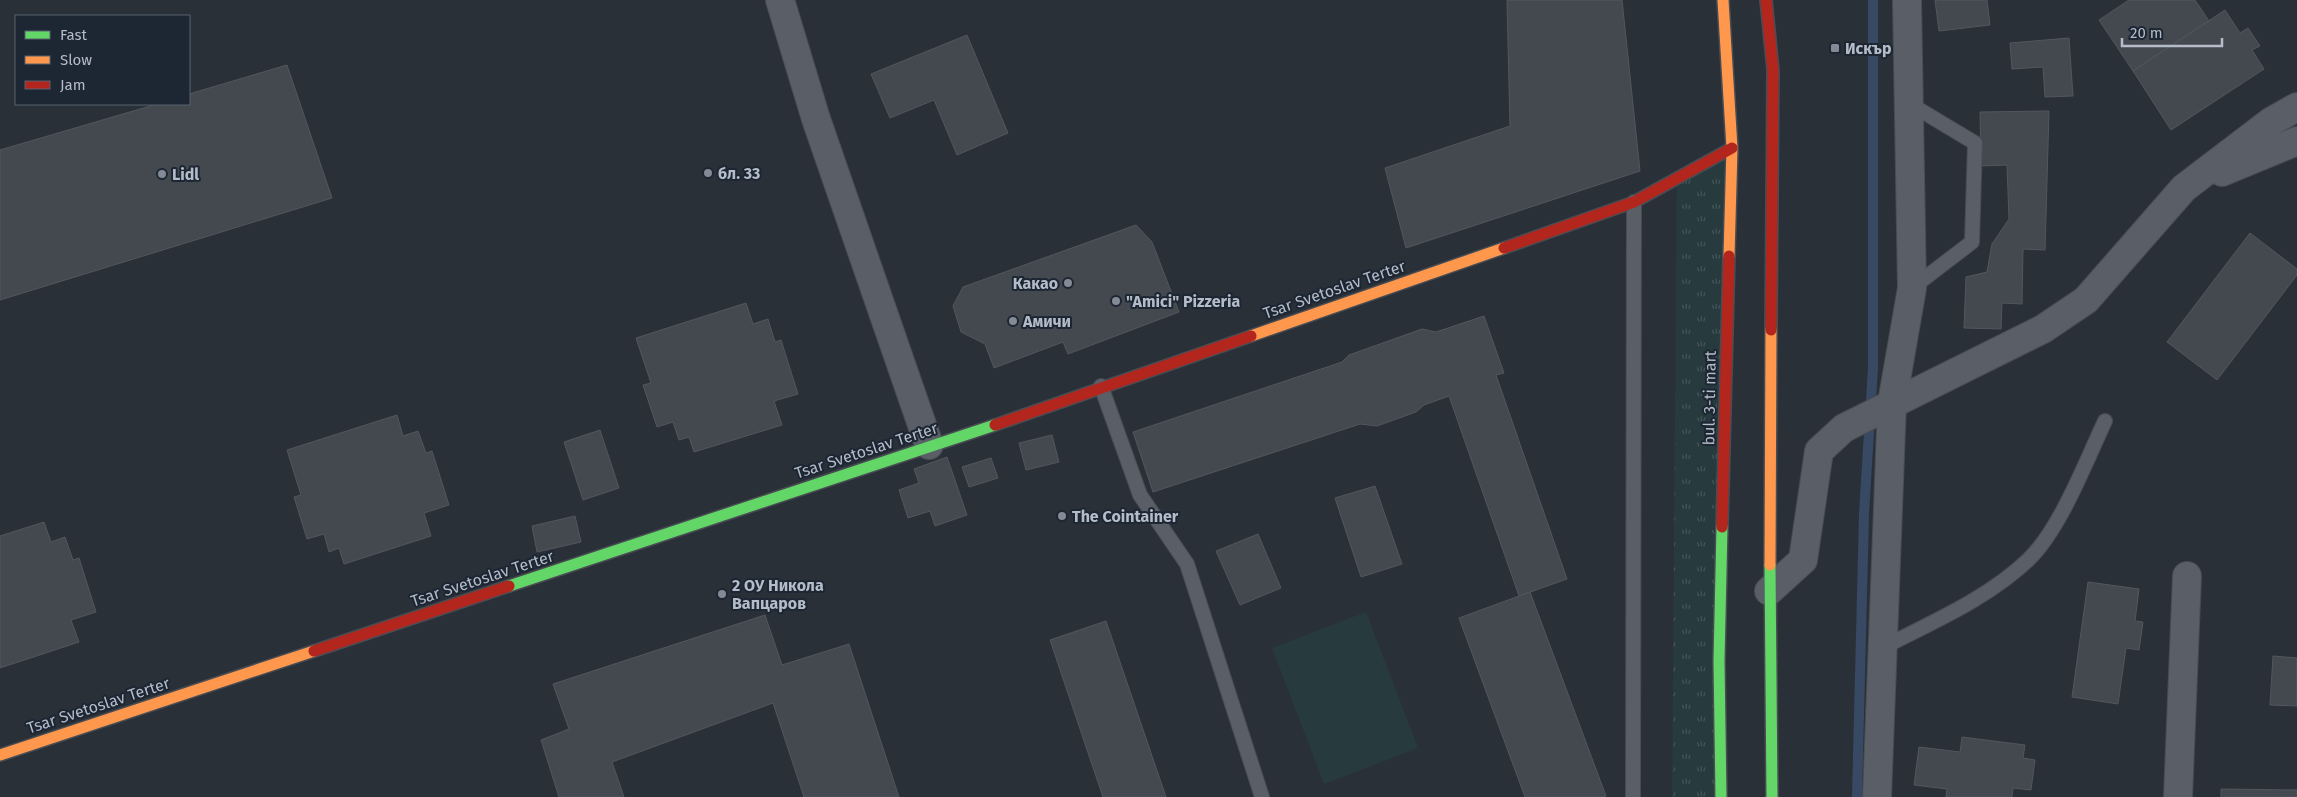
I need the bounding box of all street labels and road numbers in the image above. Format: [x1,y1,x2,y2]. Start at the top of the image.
street label: Tsar Svetoslav Terter [1261,256,1409,323]
street label: bul. 3-ti mart [1699,350,1720,446]
street label: Tsar Svetoslav Terter [792,418,941,483]
street label: Tsar Svetoslav Terter [408,546,557,611]
street label: Tsar Svetoslav Terter [24,673,173,738]

